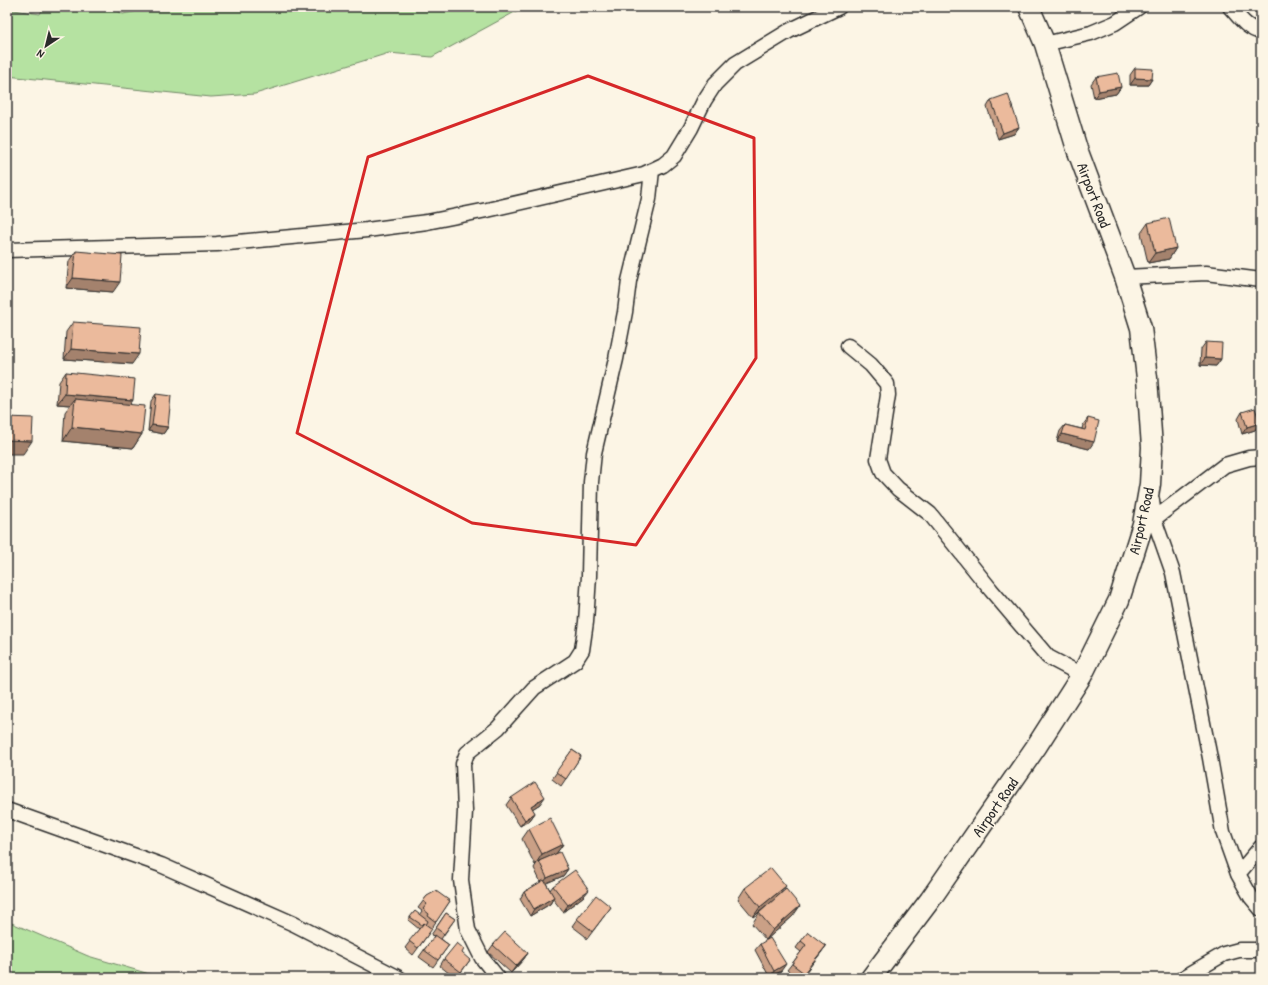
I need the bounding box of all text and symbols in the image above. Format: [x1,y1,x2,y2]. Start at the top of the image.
north arrow [26,26,66,66]
text: N [34,47,47,62]
street label: Airport Road [1072,160,1116,231]
street label: Airport Road [1123,485,1159,556]
street label: Airport Road [967,773,1023,841]

